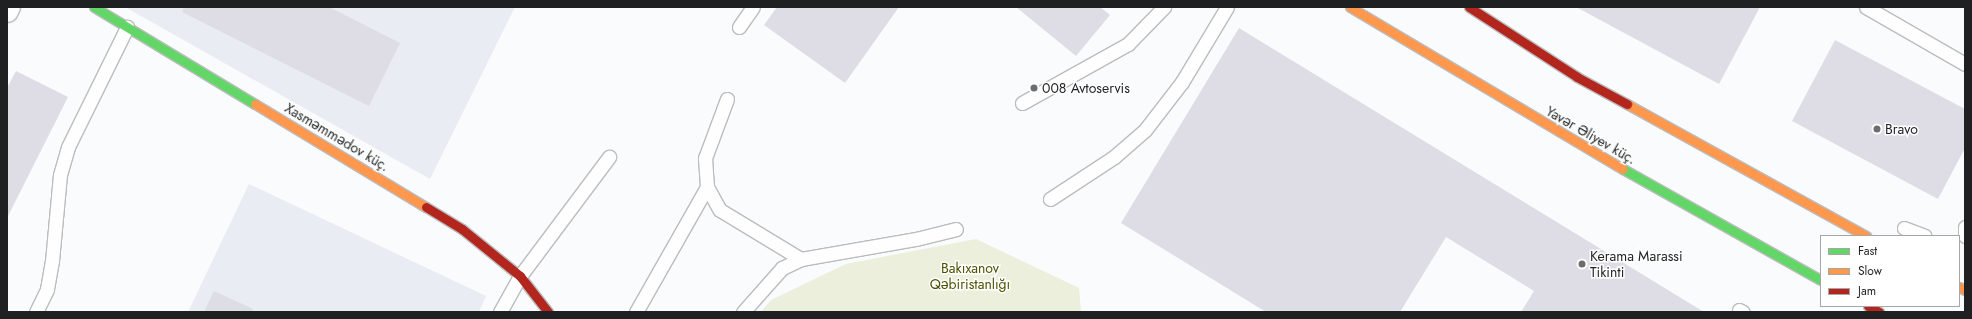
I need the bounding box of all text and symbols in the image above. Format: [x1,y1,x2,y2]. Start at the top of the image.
place label: 008 Avtoservis [1042,80,1130,96]
marker: 008 Avtoservis [1029,83,1039,93]
street label: Xasməmmədov küç. [282,99,392,175]
street label: Yavər Əliyev küç. [1543,102,1639,168]
place label: Bravo [1885,121,1918,137]
marker: Bravo [1872,124,1882,134]
legend [1820,235,1960,307]
text: Fast [1858,242,1877,260]
place label: Kerama Marassi Tikinti [1590,248,1683,280]
marker: Kerama Marassi Tikinti [1577,259,1587,269]
park label: Bakıxanov Qəbiristanlığı [930,260,1010,292]
text: Slow [1858,262,1882,280]
text: Jam [1858,282,1876,300]

